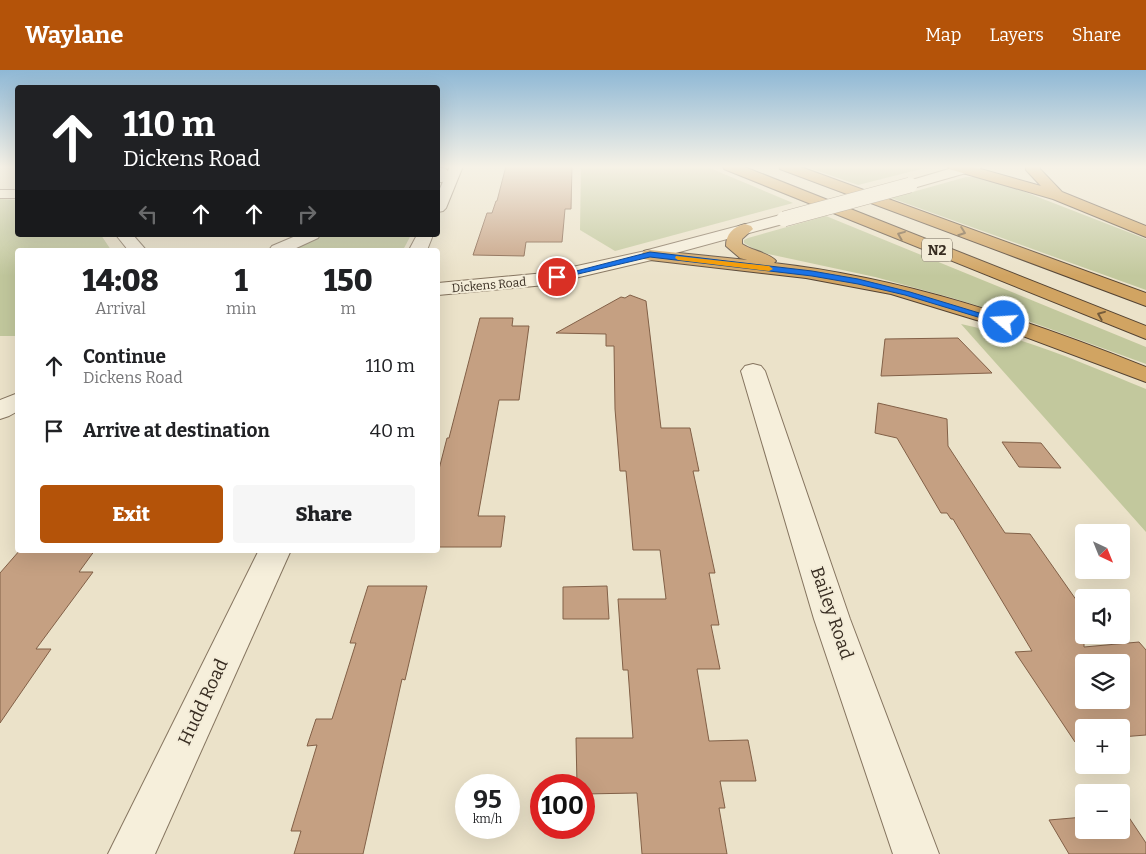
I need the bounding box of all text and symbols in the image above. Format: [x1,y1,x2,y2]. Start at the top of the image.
text: Waylane [25,21,123,49]
text: Map [925,24,961,46]
text: Layers [989,24,1044,46]
text: Share [1072,24,1121,46]
text: 110 m [123,103,215,145]
icon: ahead [40,105,105,170]
text: Dickens Road [123,145,260,172]
icon: left [134,200,162,228]
icon: ahead [187,200,215,228]
icon: ahead [240,200,268,228]
icon: right [293,200,321,228]
one-way arrow [957,226,966,236]
one-way arrow [897,231,906,241]
road number: N2 [922,238,952,262]
pin [536,256,578,298]
text: 14:08 [82,263,159,299]
text: 1 [235,263,248,299]
text: 150 [324,263,373,299]
icon: arrive [543,263,571,291]
street label: Dickens Road [451,275,527,295]
position arrow [977,295,1029,347]
text: Arrival [95,299,146,318]
text: min [226,299,256,318]
text: m [341,299,356,318]
one-way arrow [1097,311,1106,321]
text: Continue [83,345,166,368]
icon: ahead [40,352,68,380]
text: 110 m [365,354,415,377]
text: Dickens Road [83,368,183,387]
icon: arrive [40,417,68,445]
text: Arrive at destination [83,419,270,442]
text: 40 m [370,419,415,442]
button: Exit [40,485,223,543]
button: Share [233,485,415,543]
north arrow [1075,524,1130,579]
map controls [1075,524,1130,839]
street label: Bailey Road [806,564,858,662]
button: sound [1075,589,1130,644]
button: layers [1075,654,1130,709]
street label: Hudd Road [173,655,233,749]
button: + [1075,719,1130,774]
speed limit sign: 100 [530,774,595,839]
button: − [1075,784,1130,839]
text: 95 [473,785,502,815]
text: km/h [473,812,502,826]

